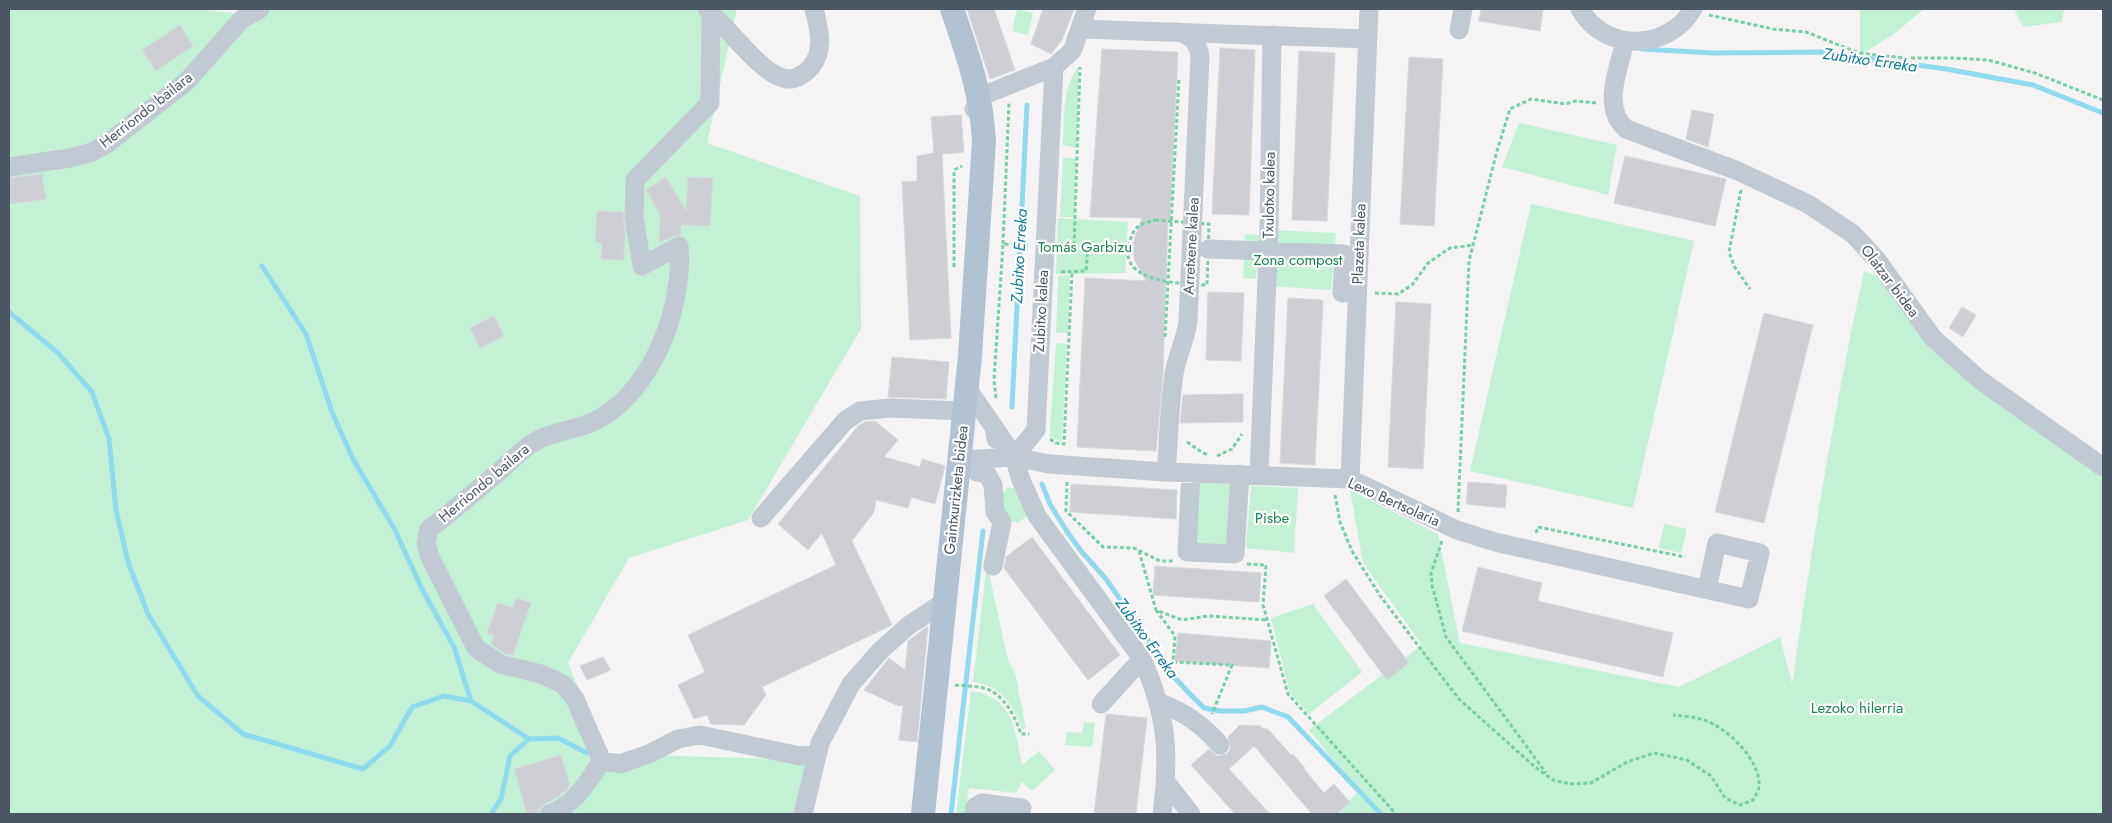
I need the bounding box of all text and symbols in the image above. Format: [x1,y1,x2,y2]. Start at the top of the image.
water label: Zubitxo Erreka [1820,42,1919,78]
street label: Herriondo bailara [95,67,197,153]
street label: Txulotxo kalea [1257,151,1281,239]
street label: Arretxene kalea [1177,197,1205,295]
street label: Plazeta kalea [1347,203,1371,285]
water label: Zubitxo Erreka [1005,208,1033,305]
park label: Tomás Garbizu [1038,236,1132,258]
street label: Olatzar bidea [1855,240,1925,322]
park label: Zona compost [1254,249,1343,271]
street label: Zubitxo kalea [1028,269,1054,353]
street label: Gaintxurizketa bidea [938,424,974,556]
street label: Herriondo bailara [434,438,534,528]
street label: Lexo Bertsolaria [1344,472,1444,532]
park label: Pisbe [1255,507,1289,529]
water label: Zubitxo Erreka [1109,592,1184,683]
park label: Lezoko hilerria [1811,697,1903,719]

